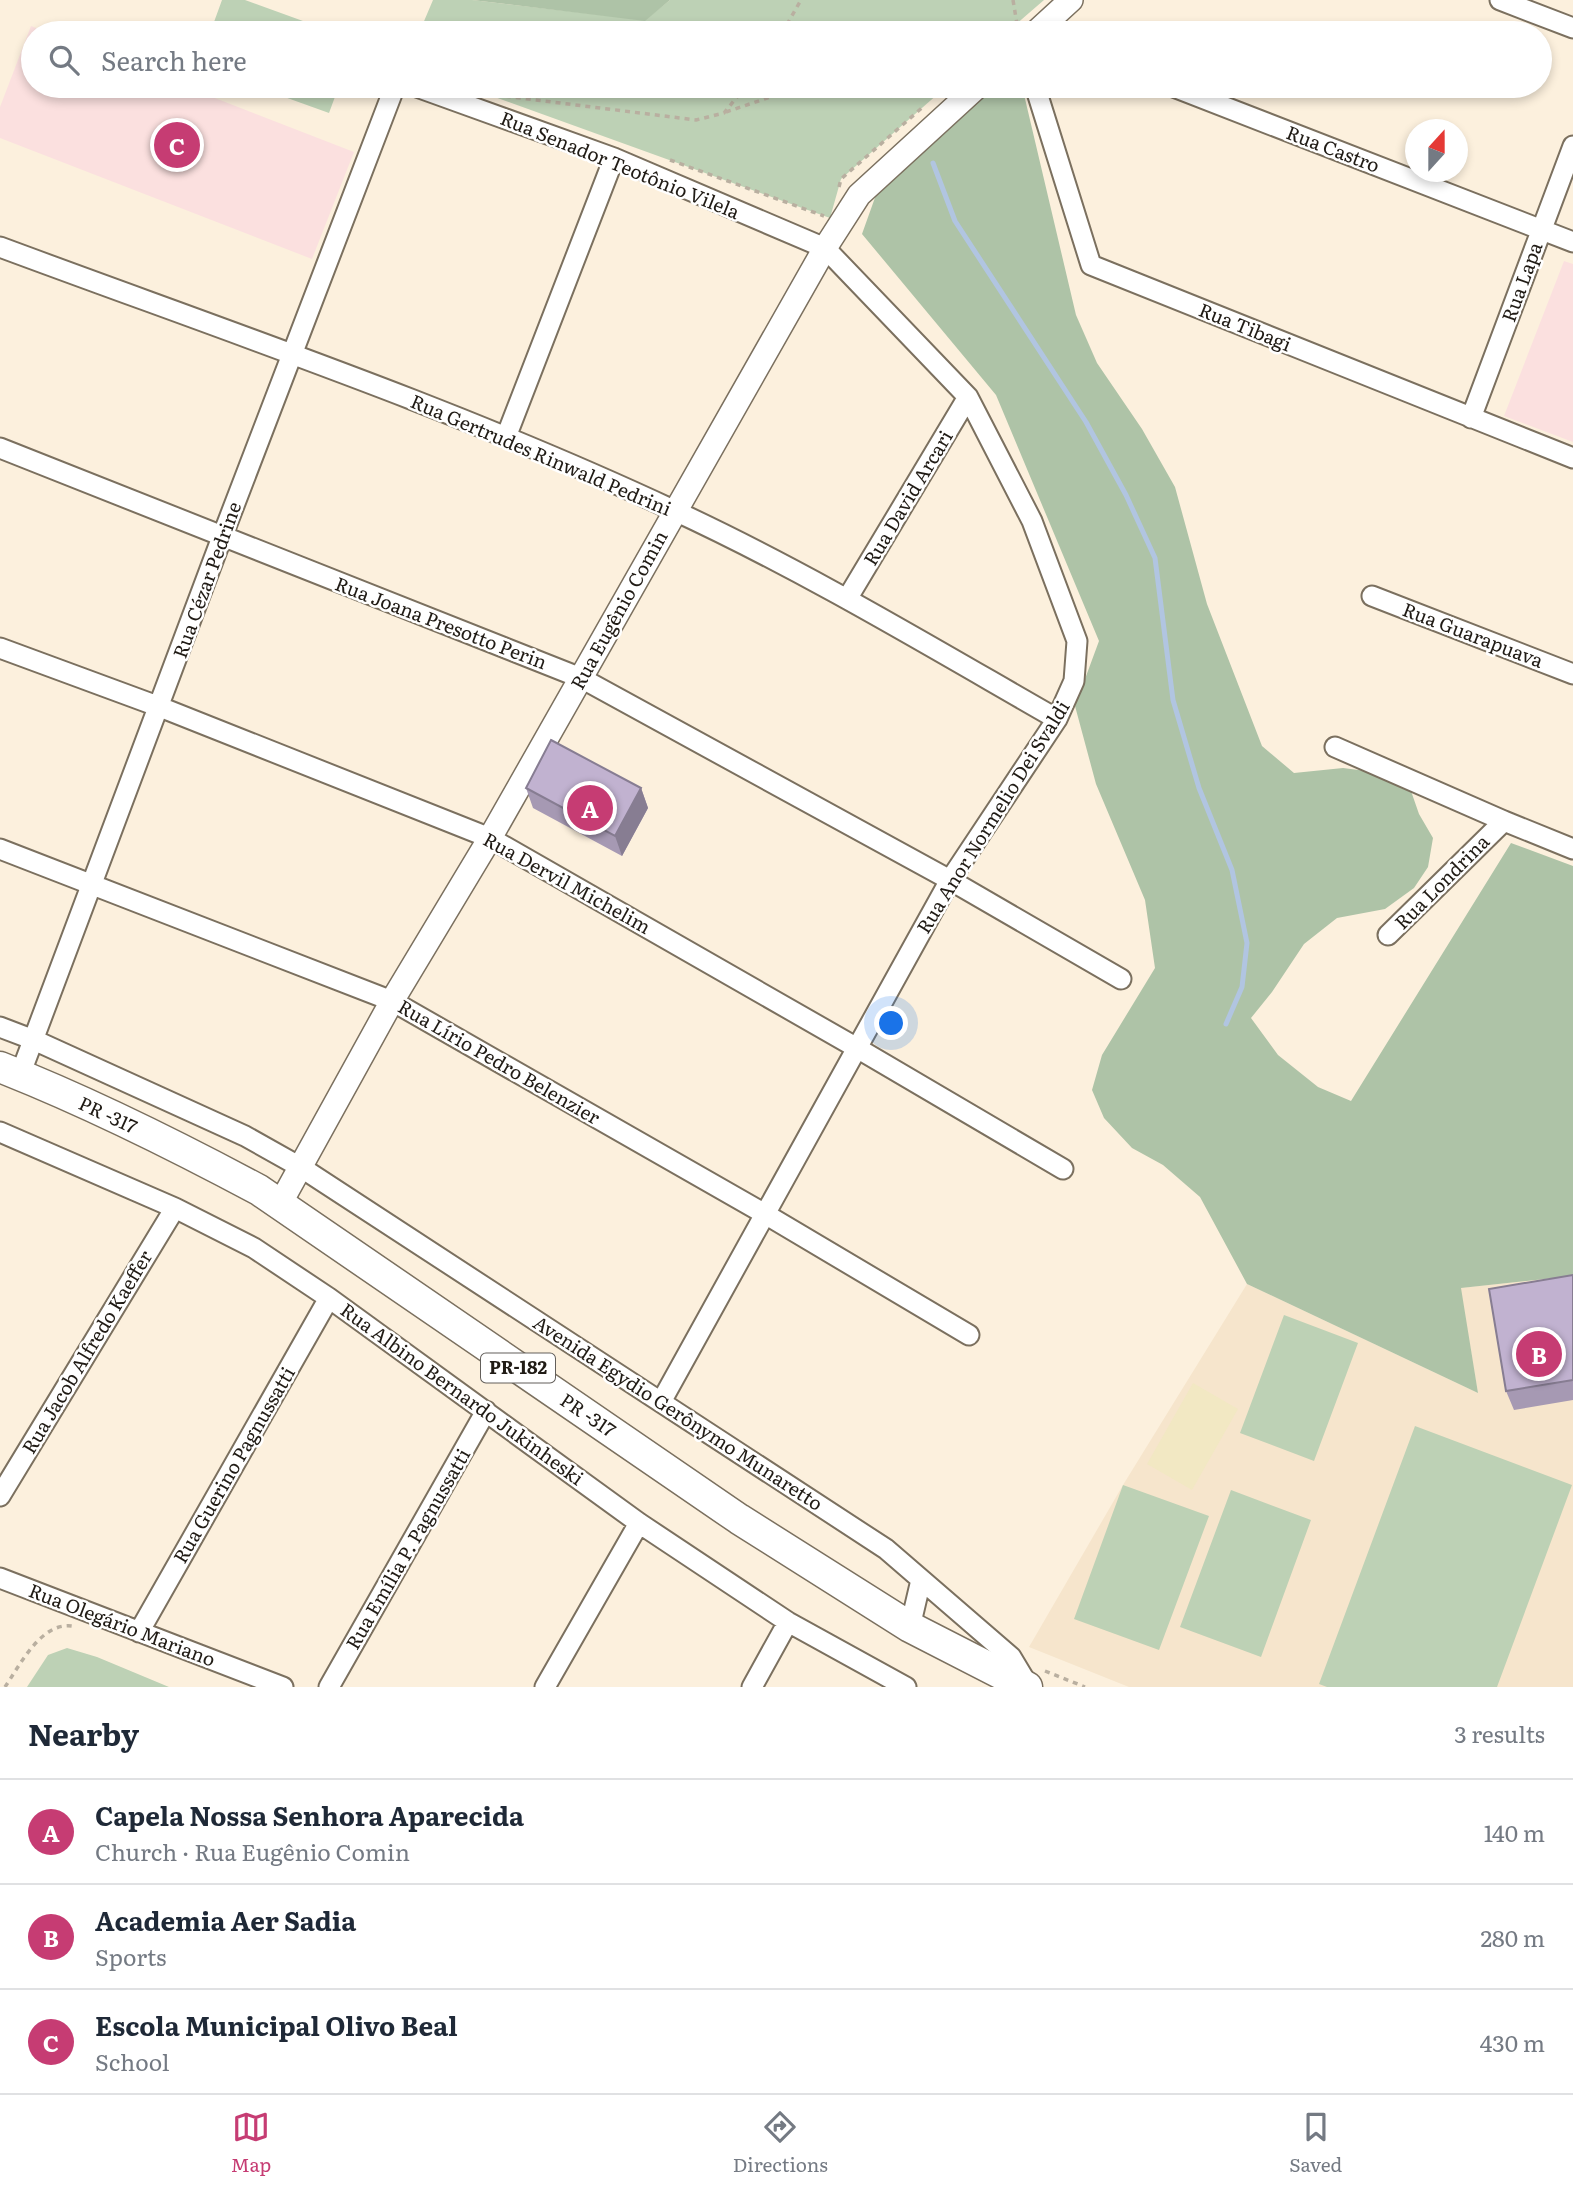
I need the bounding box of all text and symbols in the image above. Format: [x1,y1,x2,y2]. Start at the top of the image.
search box [21,21,1552,98]
text: Search here [101,40,247,79]
icon: search [45,41,83,79]
street label: Rua Senador Teotônio Vilela [496,103,745,225]
street label: Rua Castro [1283,117,1384,179]
pin: C [154,119,200,171]
north arrow [1405,119,1468,182]
street label: Rua Lapa [1494,237,1549,326]
street label: Rua Tibagi [1195,295,1296,357]
street label: Rua Gertrudes Rinwald Pedrini [407,386,676,522]
street label: Rua David Arcari [856,425,959,570]
street label: Rua Cézar Pedrine [165,497,247,662]
street label: Rua Eugênio Comin [563,525,674,694]
street label: Rua Joana Presotto Perin [331,569,551,675]
street label: Rua Guarapuava [1399,594,1549,674]
street label: Rua Anor Normelio Dei Svaldi [909,695,1076,938]
pin: A [567,782,613,834]
street label: Rua Dervil Michelim [479,824,656,940]
street label: Rua Londrina [1387,827,1496,935]
street label: Rua Lírio Pedro Belenzier [393,992,606,1131]
your location [874,1006,908,1040]
street label: PR -317 [75,1088,143,1140]
street label: Rua Jacob Alfredo Kaeffer [14,1244,158,1459]
street label: Rua Albino Bernardo Jukinheski [335,1295,590,1491]
street label: Avenida Egydio Gerônymo Munaretto [528,1308,829,1517]
pin: B [1516,1328,1562,1380]
road number: PR-182 [481,1353,555,1382]
street label: Rua Guerino Pagnussatti [165,1361,301,1568]
street label: PR -317 [555,1385,622,1443]
street label: Rua Emília P. Pagnussatti [338,1443,476,1654]
street label: Rua Olegário Mariano [25,1576,220,1673]
text: Nearby [28,1711,139,1755]
text: 3 results [1454,1716,1545,1750]
text: Capela Nossa Senhora Aparecida [95,1795,524,1834]
text: A [42,1815,60,1849]
text: 140 m [1484,1815,1545,1849]
text: Church · Rua Eugênio Comin [95,1834,410,1868]
text: Academia Aer Sadia [95,1900,356,1939]
text: B [43,1920,59,1954]
text: 280 m [1480,1920,1545,1954]
text: Sports [95,1939,166,1973]
text: Escola Municipal Olivo Beal [95,2005,458,2044]
text: C [43,2025,59,2059]
text: 430 m [1480,2025,1545,2059]
text: School [95,2044,169,2078]
tab: Map [231,2108,271,2178]
tab: Directions [733,2108,828,2178]
tab: Saved [1289,2108,1342,2178]

